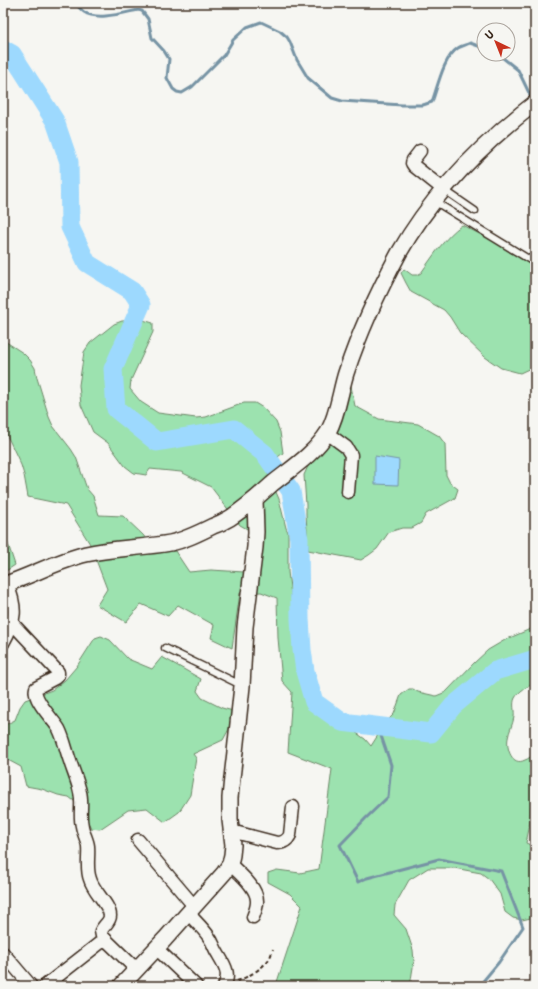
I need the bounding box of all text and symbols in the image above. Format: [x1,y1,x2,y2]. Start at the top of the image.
north arrow [476,22,516,62]
text: U [482,27,497,43]

